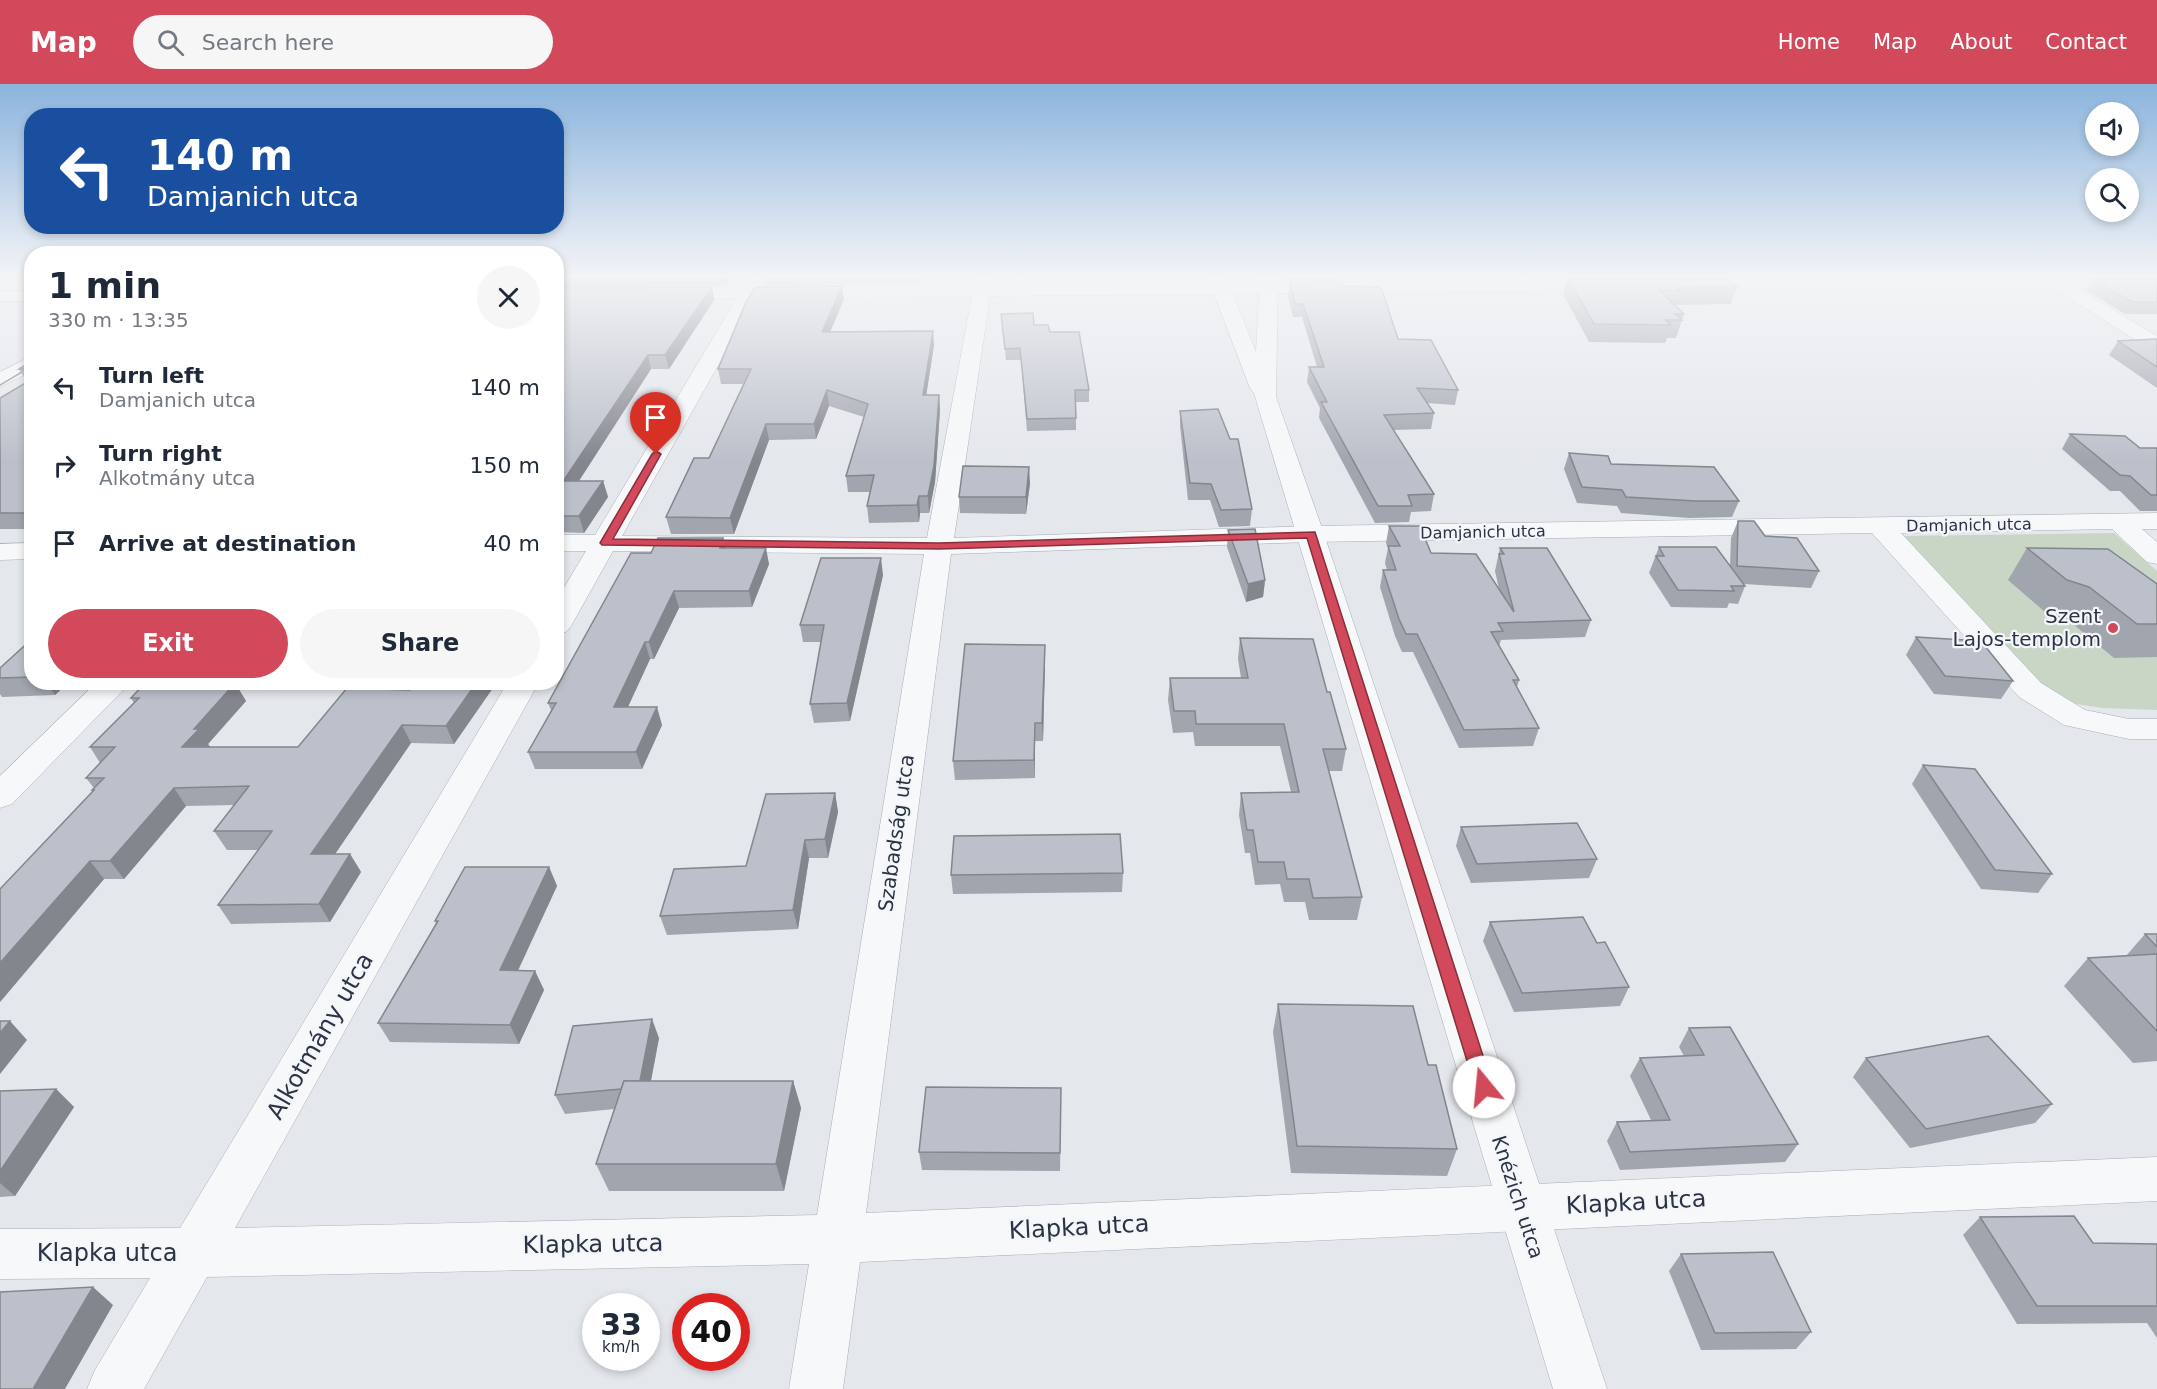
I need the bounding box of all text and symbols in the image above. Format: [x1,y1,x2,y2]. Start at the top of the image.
search box [133,15,553,69]
text: Map [30,26,97,59]
icon: search [154,26,187,59]
text: Search here [202,30,334,55]
text: Home [1778,30,1840,54]
text: Map [1873,30,1917,54]
text: About [1950,30,2012,54]
text: Contact [2045,30,2127,54]
map controls [2085,102,2139,222]
button: sound [2085,102,2139,156]
text: 140 m [147,131,293,180]
icon: left [48,132,126,210]
button: search [2085,168,2139,222]
text: Damjanich utca [147,181,359,212]
text: 1 min [48,265,161,306]
button: close [477,266,540,329]
text: 330 m · 13:35 [48,308,189,332]
text: Turn left [99,363,204,388]
icon: left [48,371,81,404]
text: 140 m [470,375,540,400]
text: Damjanich utca [99,388,256,412]
pin [630,392,681,454]
icon: arrive [639,401,672,434]
text: Turn right [99,441,222,466]
icon: right [48,449,81,482]
text: 150 m [470,453,540,478]
text: Alkotmány utca [99,466,256,490]
street label: Damjanich utca [1906,514,2032,536]
street label: Damjanich utca [1420,521,1546,543]
icon: arrive [48,527,81,560]
text: Arrive at destination [99,531,356,556]
text: 40 m [484,531,540,556]
place label: Szent Lajos-templom [1953,604,2101,651]
button: Exit [48,609,288,678]
button: Share [300,609,540,678]
marker: Szent Lajos-templom [2106,621,2120,635]
street label: Szabadság utca [873,753,919,913]
street label: Alkotmány utca [261,948,379,1124]
position arrow [1452,1055,1516,1119]
street label: Knézich utca [1487,1132,1549,1262]
street label: Klapka utca [1565,1184,1707,1220]
street label: Klapka utca [1008,1209,1150,1245]
street label: Klapka utca [522,1229,664,1259]
street label: Klapka utca [37,1239,177,1267]
speed limit sign: 40 [672,1293,750,1371]
text: 33 [600,1307,642,1342]
text: km/h [602,1338,640,1356]

